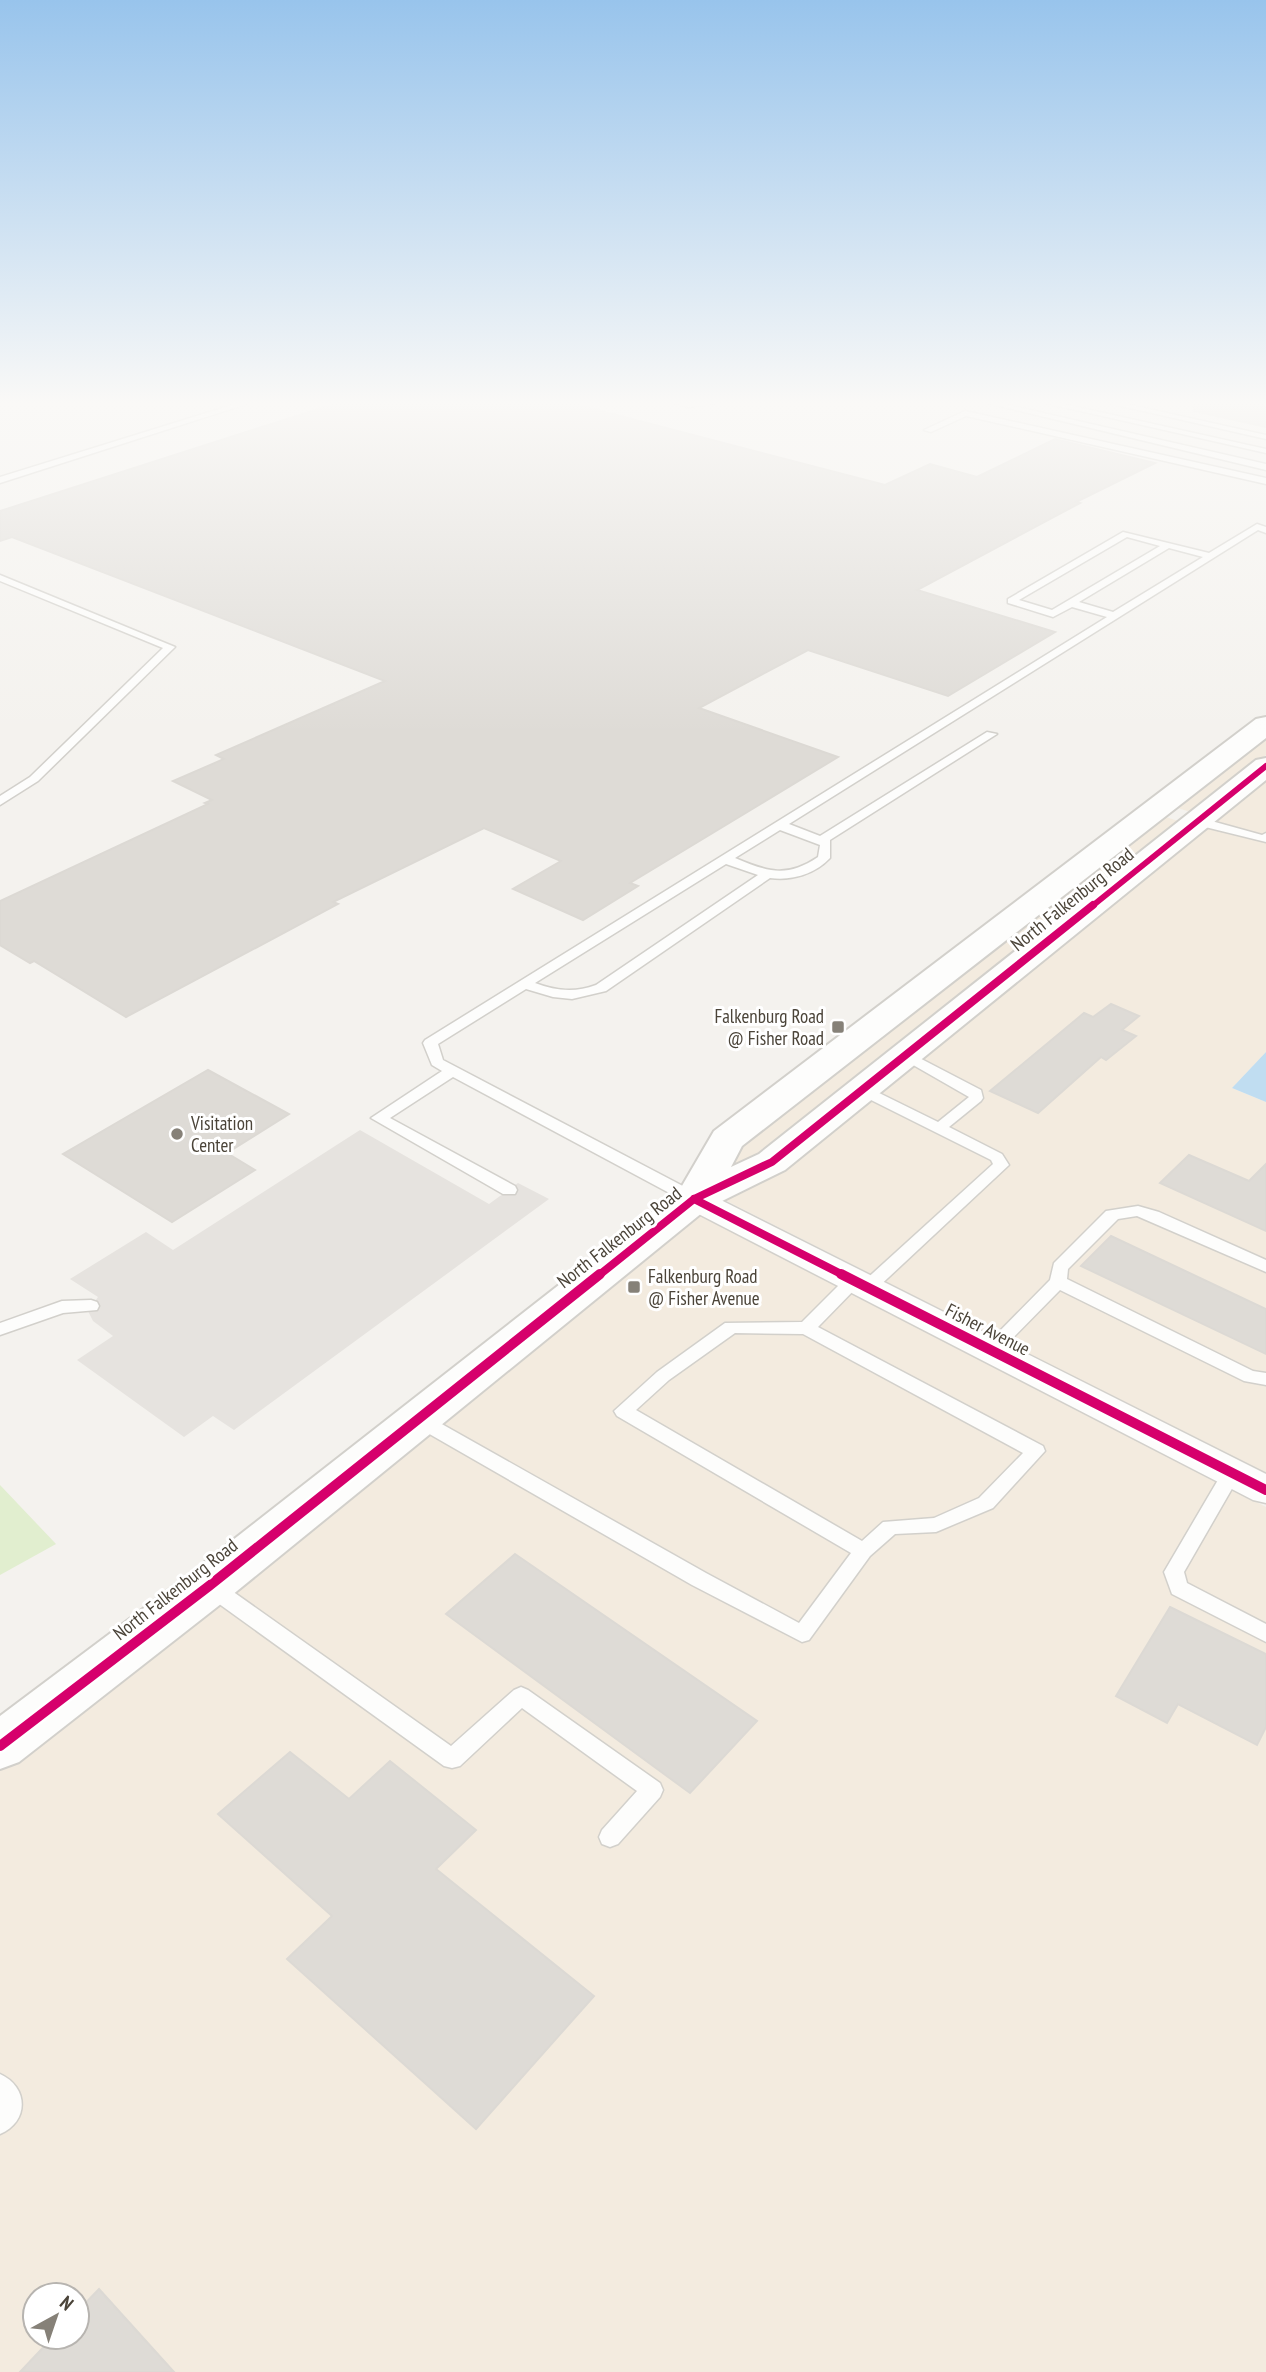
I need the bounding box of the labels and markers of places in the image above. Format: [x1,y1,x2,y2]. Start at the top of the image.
place label: Falkenburg Road @ Fisher Road [714,1004,824,1050]
marker: Falkenburg Road @ Fisher Road [830,1019,846,1035]
place label: Visitation Center [190,1111,253,1157]
marker: Visitation Center [169,1126,185,1142]
place label: Falkenburg Road @ Fisher Avenue [648,1264,760,1310]
marker: Falkenburg Road @ Fisher Avenue [626,1279,642,1295]

